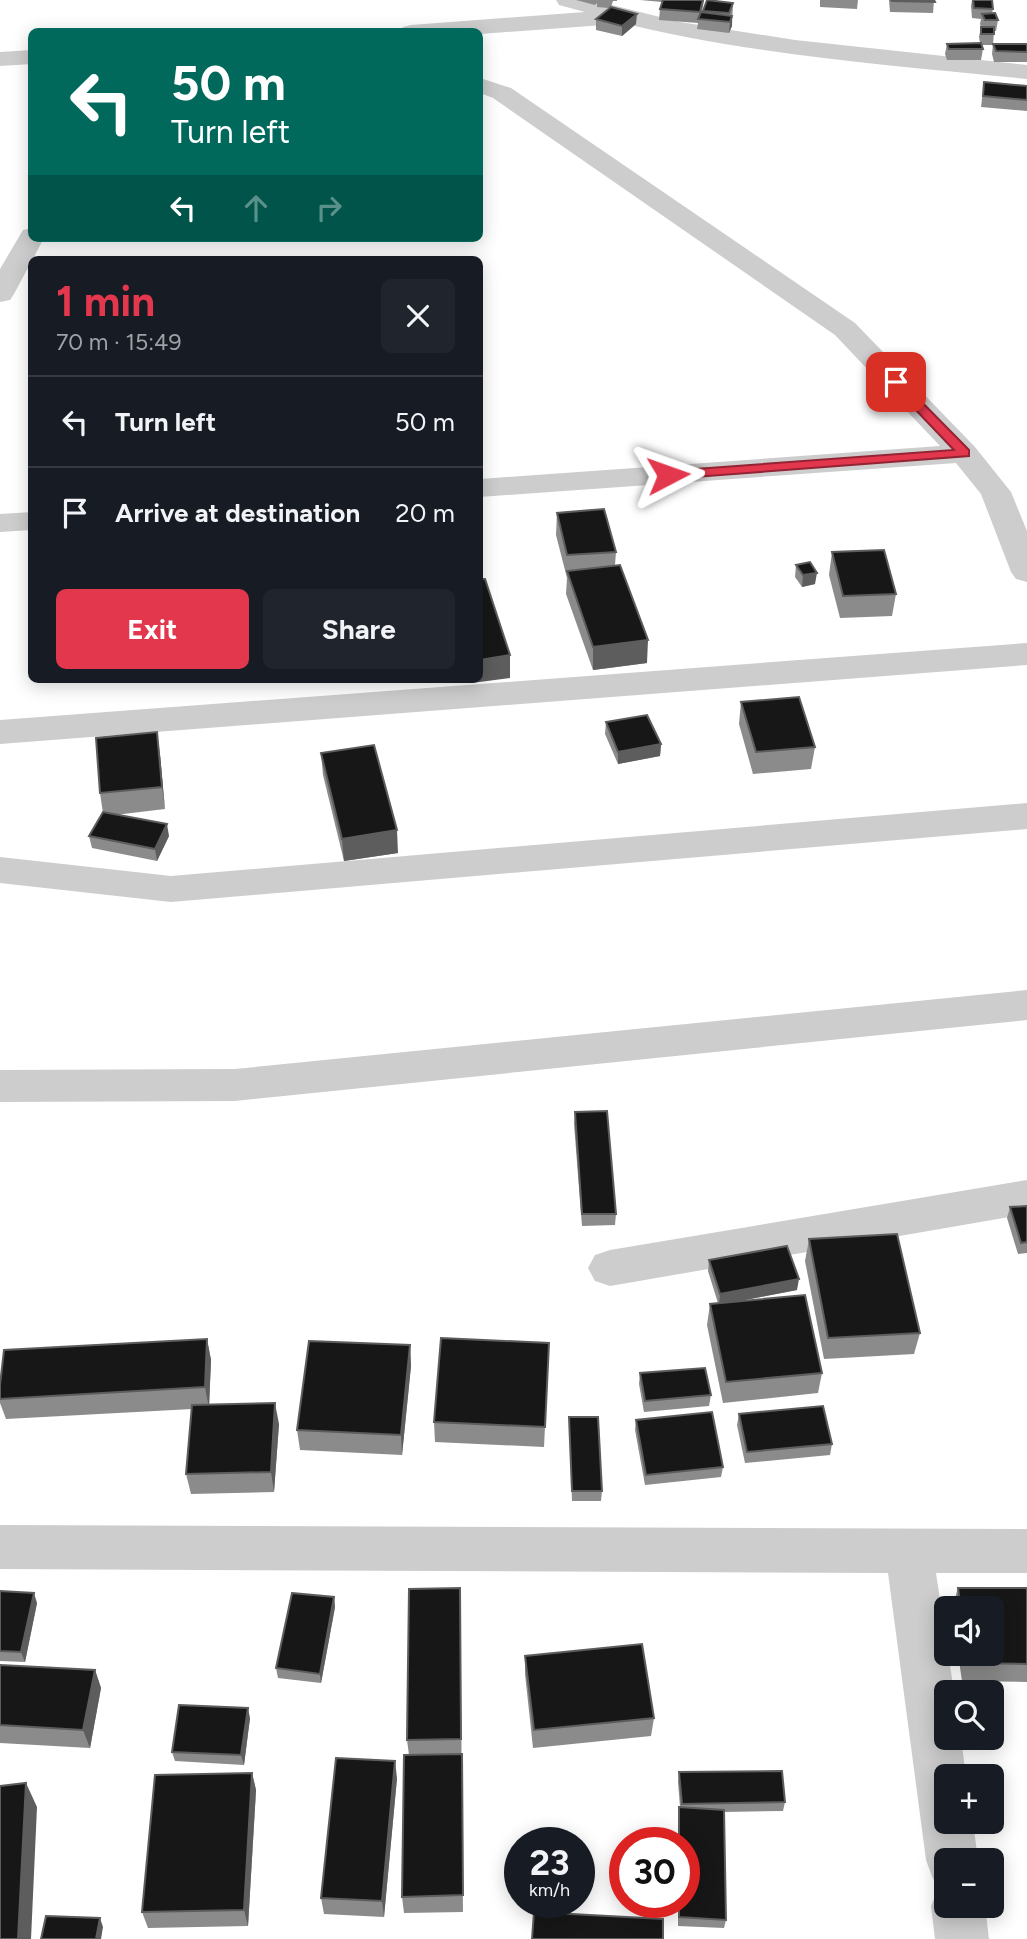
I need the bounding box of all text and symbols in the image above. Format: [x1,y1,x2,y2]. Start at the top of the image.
text: 50 m [171,53,286,112]
icon: left [56,56,147,147]
text: Turn left [171,113,290,151]
icon: left [164,189,202,227]
icon: ahead [237,189,275,227]
icon: right [310,189,348,227]
text: 1 min [56,276,155,327]
button: close [381,279,455,353]
text: 70 m · 15:49 [56,328,181,356]
pin [866,352,926,412]
icon: arrive [877,363,915,401]
icon: left [56,403,94,441]
text: Turn left [115,406,216,438]
text: 50 m [395,406,455,438]
position arrow [631,438,705,512]
icon: arrive [56,494,94,532]
text: Arrive at destination [115,497,360,529]
text: 20 m [395,497,455,529]
button: Exit [56,589,249,669]
button: Share [263,589,455,669]
map controls [934,1596,1004,1918]
button: sound [934,1596,1004,1666]
button: search [934,1680,1004,1750]
button: + [934,1764,1004,1834]
speed limit sign: 30 [609,1827,700,1918]
text: 23 [530,1842,569,1884]
button: − [934,1848,1004,1918]
text: km/h [529,1879,570,1901]

